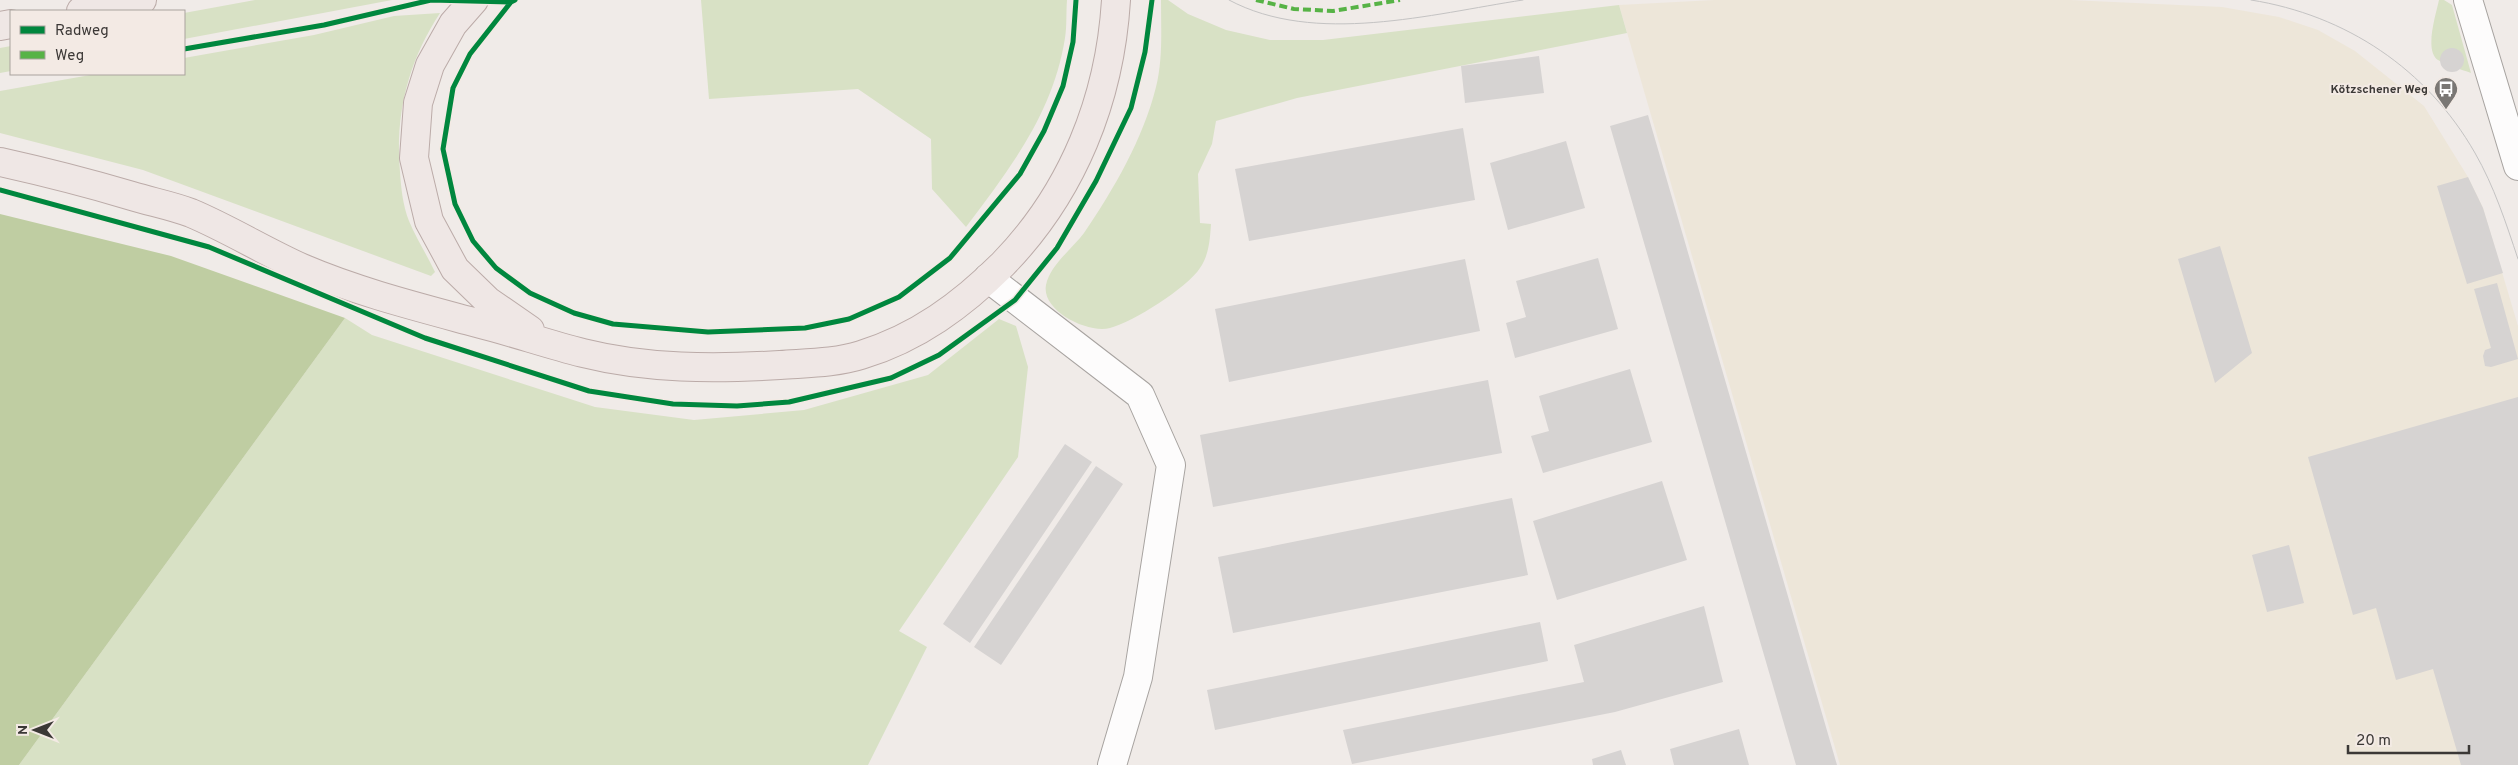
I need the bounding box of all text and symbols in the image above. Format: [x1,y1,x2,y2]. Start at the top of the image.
legend [10,10,185,75]
text: Radweg [55,22,109,41]
text: Weg [55,47,84,66]
bus stop icon: Kötzschener Weg [2433,76,2459,110]
place label: Kötzschener Weg [2330,82,2428,98]
north arrow [10,705,60,755]
scale bar [2348,722,2469,754]
text: N [15,725,32,735]
text: 20 m [2356,732,2391,751]

